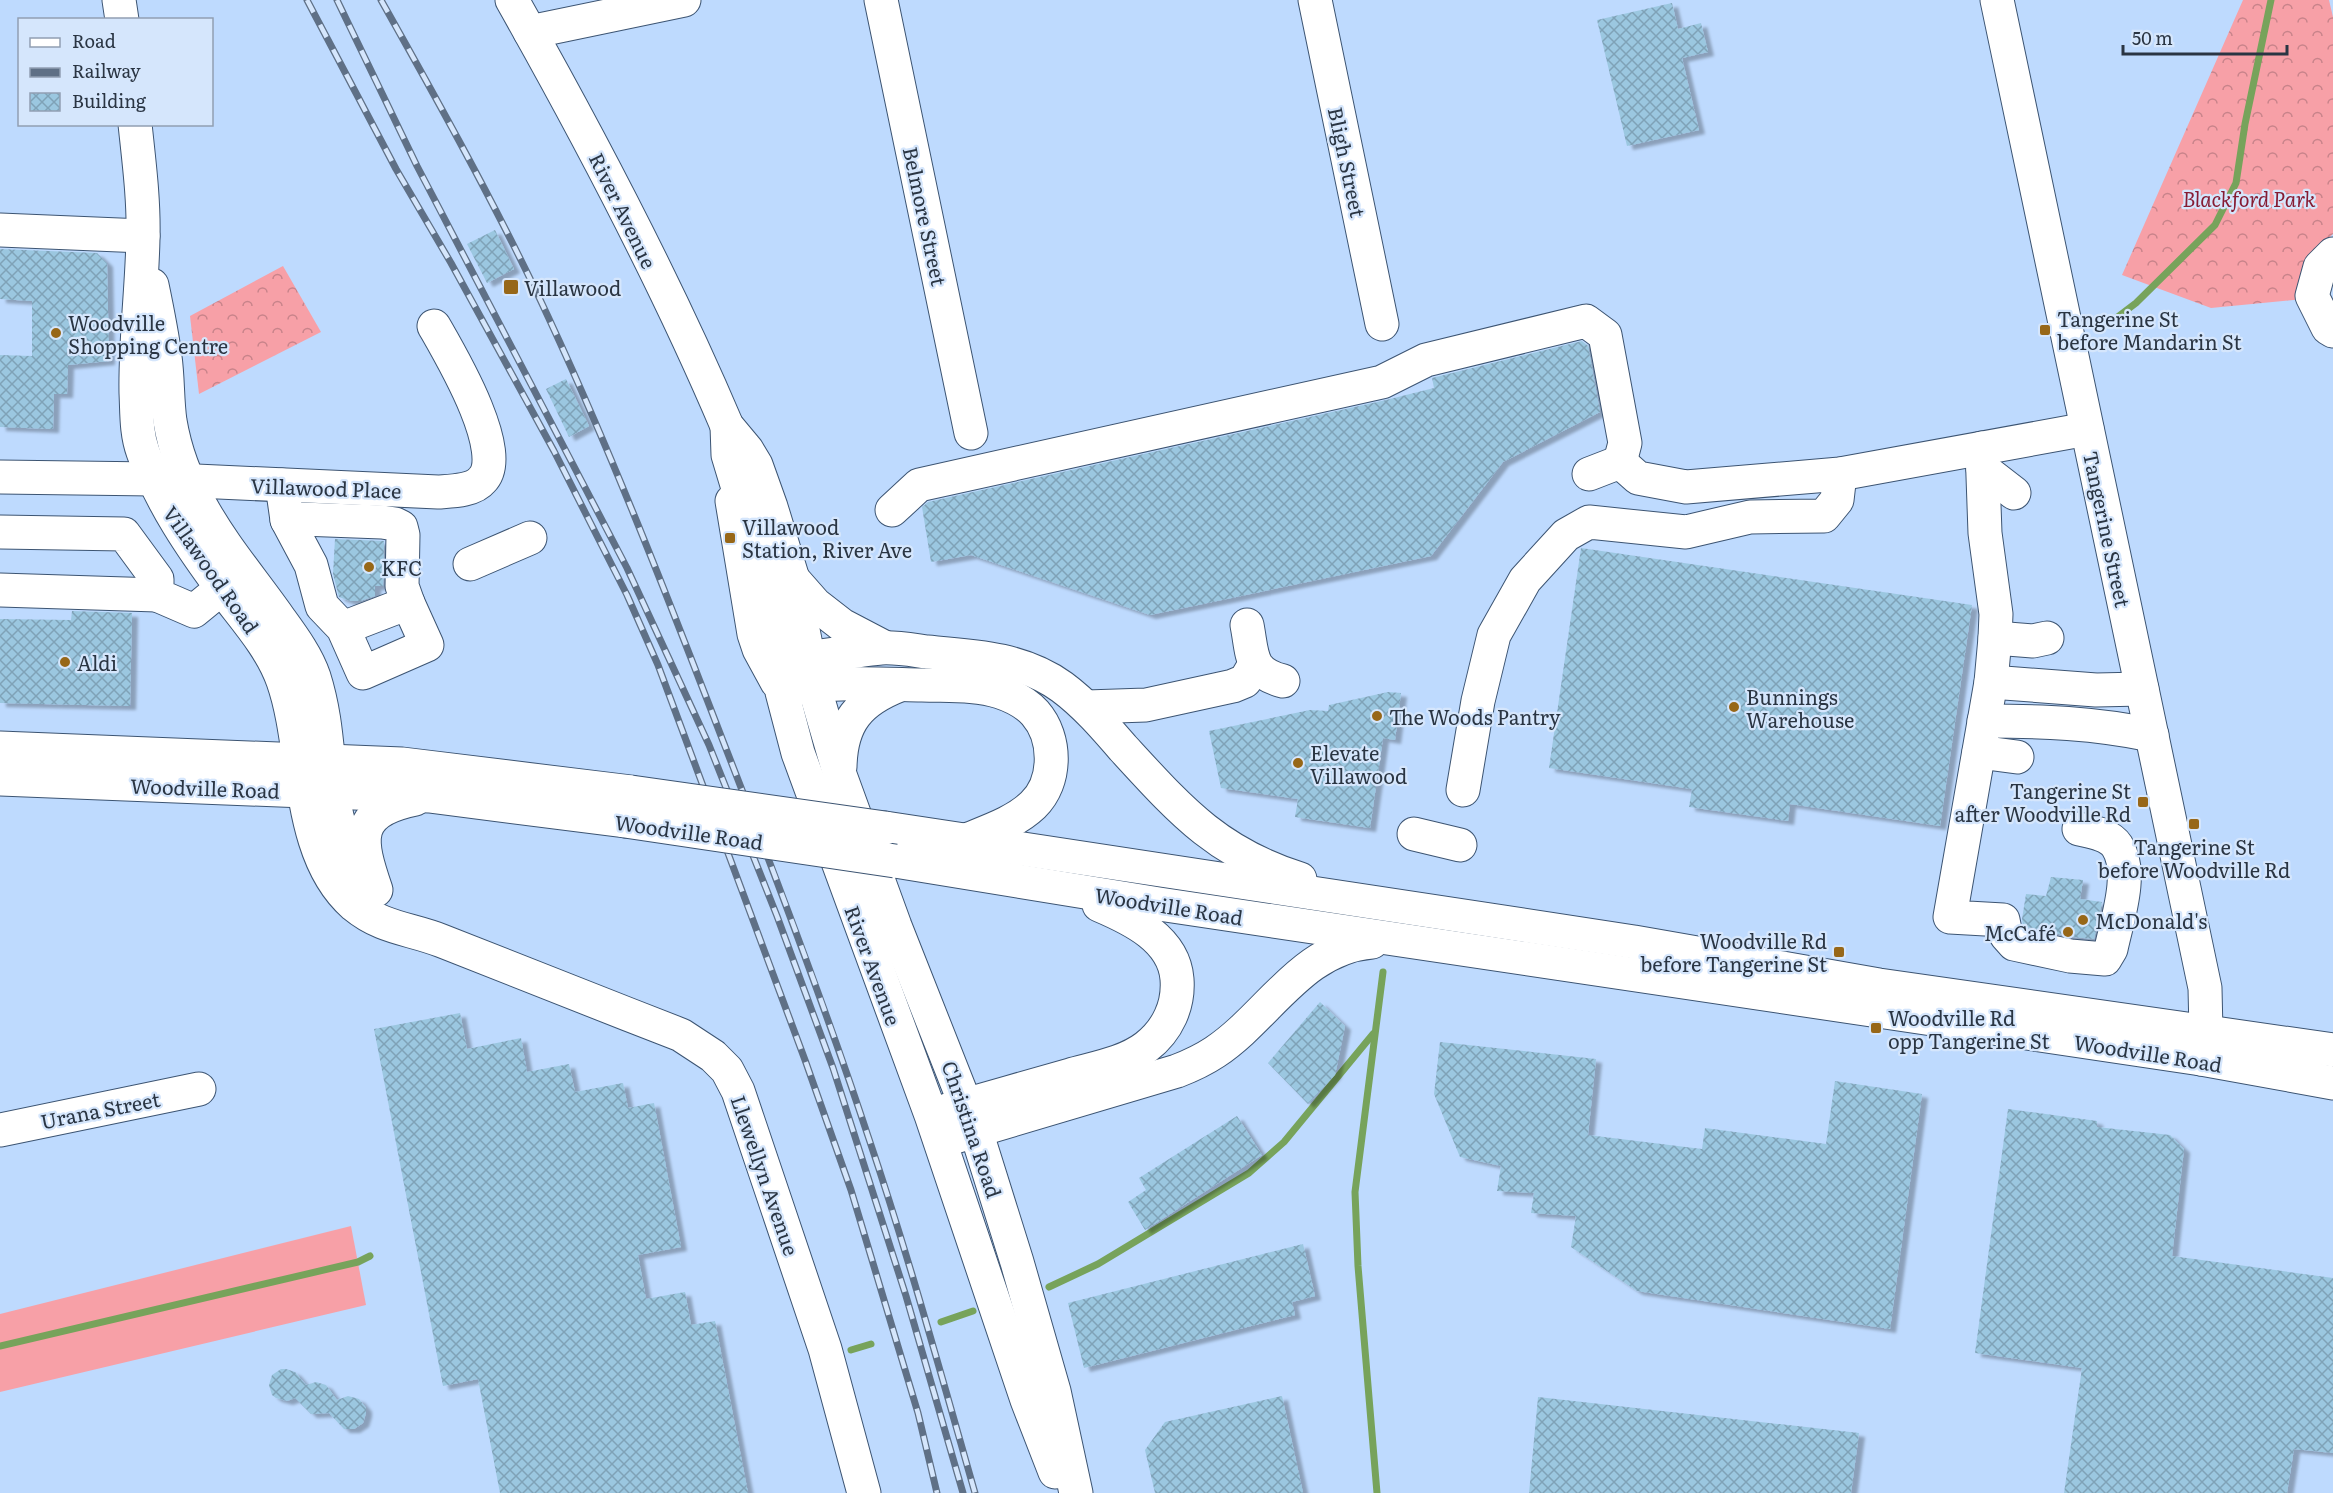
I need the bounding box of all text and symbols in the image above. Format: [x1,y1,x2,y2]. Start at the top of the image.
legend [18,18,213,126]
scale bar [2123,18,2286,56]
text: 50 m [2132,24,2173,51]
text: Road [72,27,116,54]
text: Railway [72,57,141,84]
text: Building [72,87,147,114]
street label: Bligh Street [1322,104,1374,220]
street label: Belmore Street [897,144,955,288]
street label: River Avenue [583,147,665,273]
park label: Blackford Park [2182,183,2316,213]
place label: Villawood [524,272,621,302]
marker: Villawood [502,278,520,296]
place label: Tangerine St before Mandarin St [2057,303,2242,356]
place label: Woodville Shopping Centre [68,307,228,360]
marker: Tangerine St before Mandarin St [2038,323,2052,337]
marker: Woodville Shopping Centre [49,326,63,340]
street label: Tangerine Street [2077,448,2139,610]
street label: Villawood Place [250,469,402,505]
street label: Villawood Road [157,499,267,639]
place label: Villawood Station, River Ave [742,511,912,564]
marker: Villawood Station, River Ave [723,531,737,545]
place label: KFC [381,552,422,582]
marker: KFC [362,560,376,574]
place label: Aldi [77,647,117,677]
marker: Aldi [58,655,72,669]
place label: Bunnings Warehouse [1746,681,1854,734]
marker: Bunnings Warehouse [1727,700,1741,714]
place label: The Woods Pantry [1389,701,1561,731]
marker: The Woods Pantry [1370,709,1384,723]
place label: Elevate Villawood [1310,737,1407,790]
marker: Elevate Villawood [1291,756,1305,770]
street label: Woodville Road [130,769,280,805]
place label: Tangerine St after Woodville Rd [1955,775,2131,828]
marker: Tangerine St after Woodville Rd [2136,795,2150,809]
street label: Woodville Road [613,806,765,856]
marker: Tangerine St before Woodville Rd [2187,817,2201,831]
place label: Tangerine St before Woodville Rd [2098,831,2290,884]
street label: Woodville Road [1093,878,1245,932]
street label: River Avenue [838,901,910,1029]
place label: McDonald's [2095,905,2207,935]
marker: McDonald's [2076,913,2090,927]
place label: McCafé [1984,917,2056,947]
place label: Woodville Rd before Tangerine St [1640,925,1827,978]
marker: McCafé [2061,925,2075,939]
marker: Woodville Rd before Tangerine St [1832,945,1846,959]
place label: Woodville Rd opp Tangerine St [1888,1002,2050,1055]
marker: Woodville Rd opp Tangerine St [1869,1021,1883,1035]
street label: Woodville Road [2072,1025,2224,1079]
street label: Christina Road [936,1056,1010,1202]
street label: Urana Street [38,1083,162,1135]
street label: Llewellyn Avenue [725,1091,807,1259]

